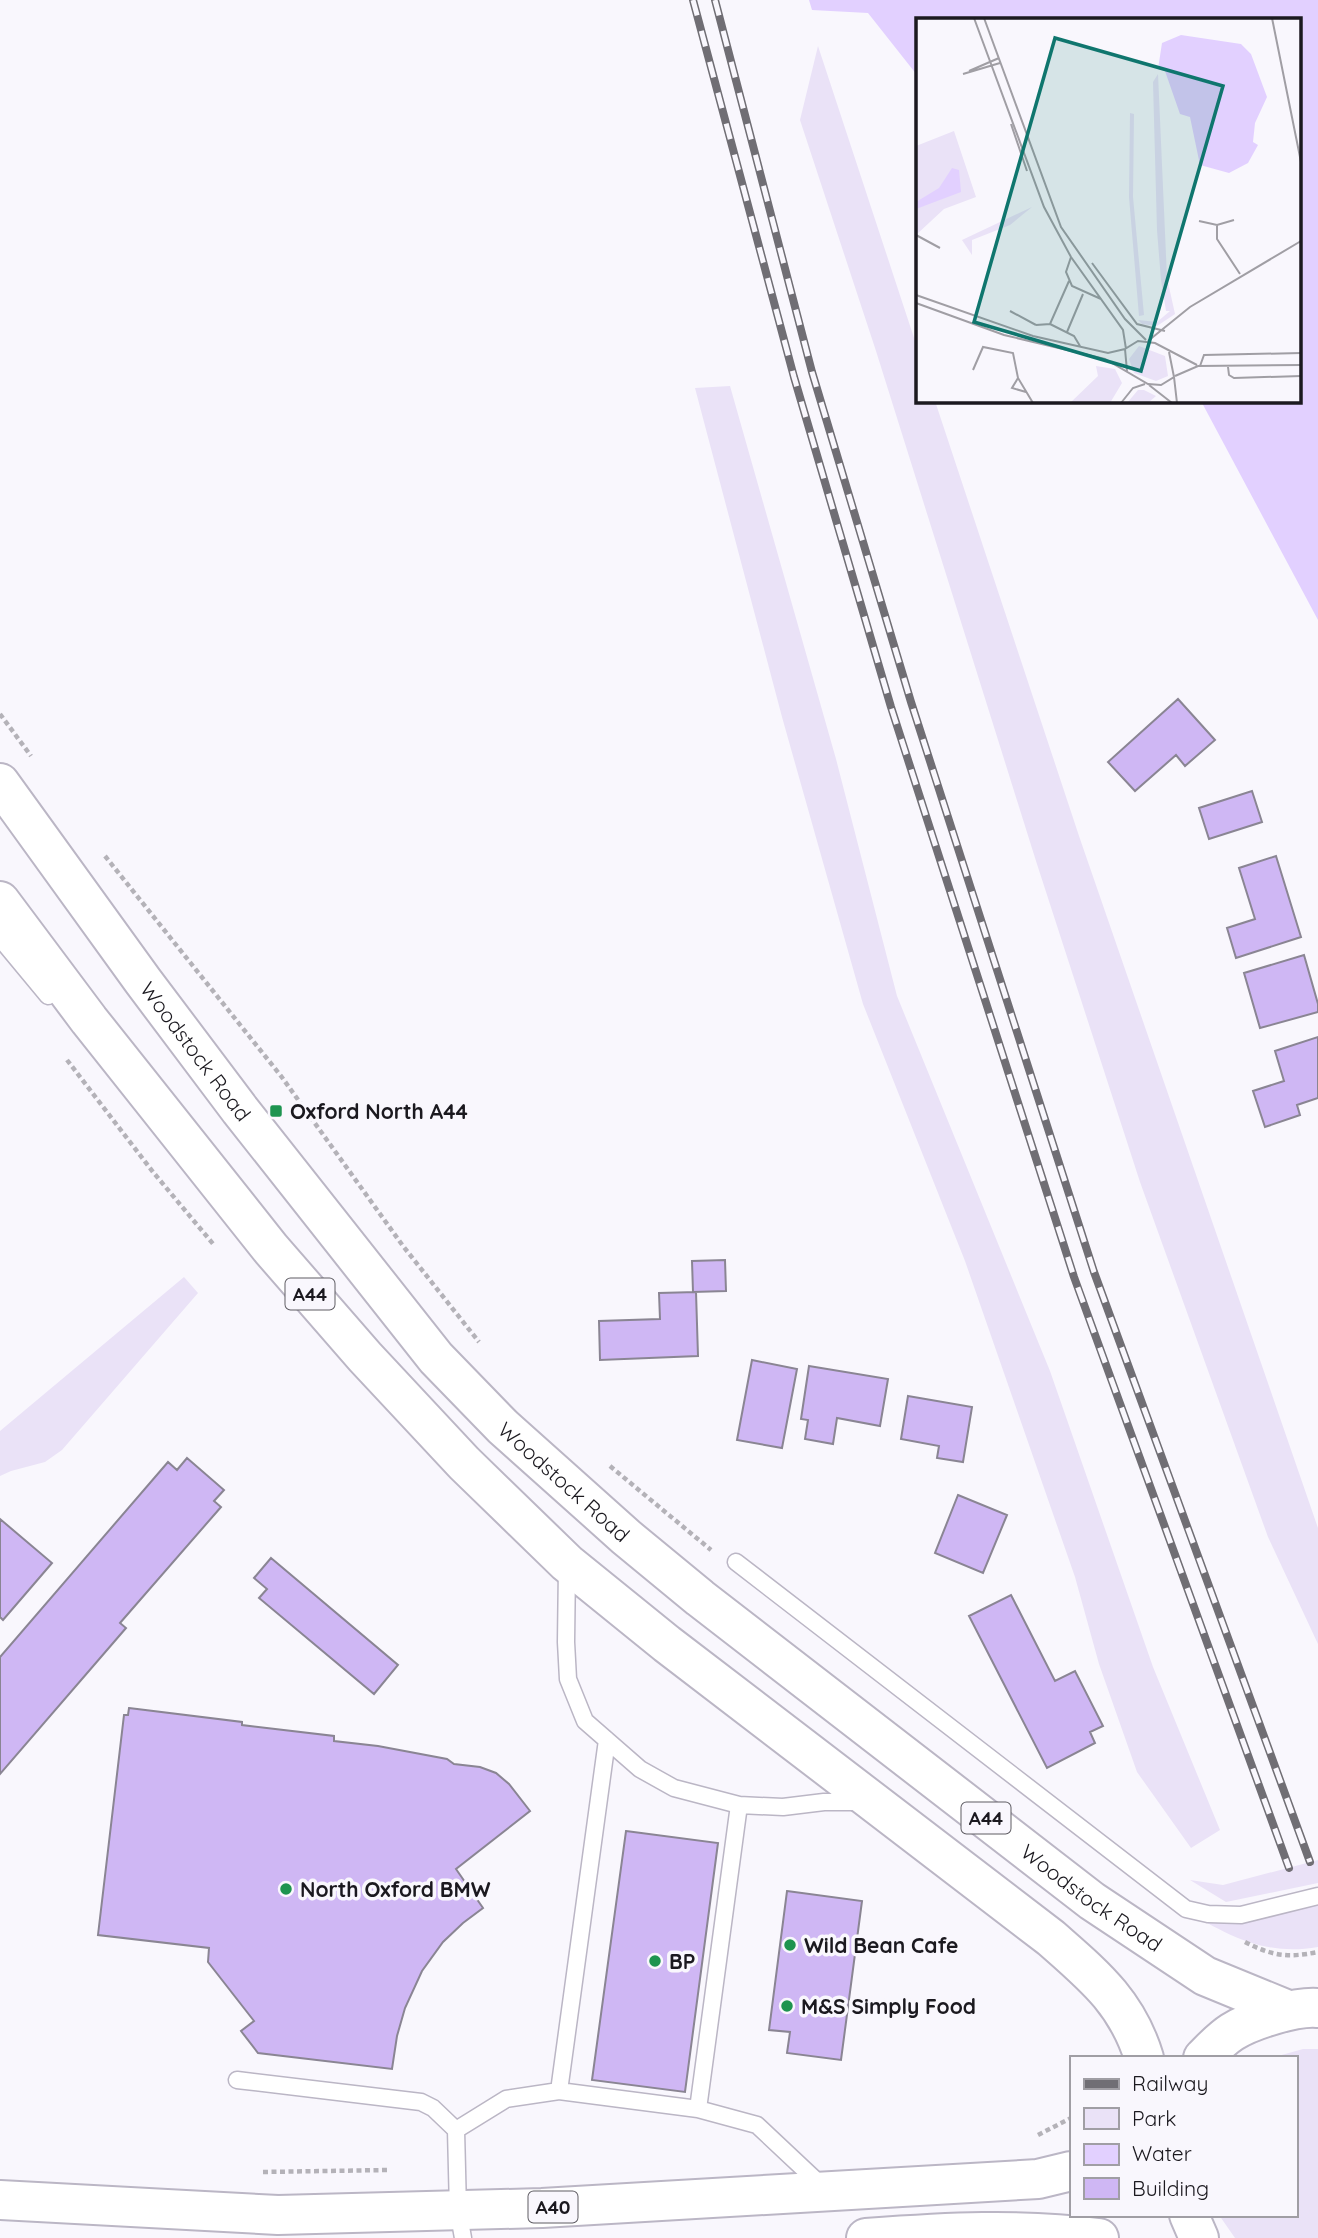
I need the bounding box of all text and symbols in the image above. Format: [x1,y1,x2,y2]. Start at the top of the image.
inset map [916,18,1300,402]
street label: Woodstock Road [135,976,257,1126]
place label: Oxford North A44 [290,1098,468,1124]
marker: Oxford North A44 [268,1103,284,1119]
road number: A44 [286,1278,334,1310]
street label: Woodstock Road [493,1416,635,1547]
road number: A44 [962,1802,1010,1834]
street label: Woodstock Road [1016,1838,1167,1957]
place label: North Oxford BMW [300,1876,491,1902]
marker: North Oxford BMW [278,1881,294,1897]
place label: Wild Bean Cafe [804,1932,958,1958]
marker: Wild Bean Cafe [782,1937,798,1953]
place label: BP [669,1948,695,1974]
marker: BP [647,1953,663,1969]
place label: M&S Simply Food [801,1993,976,2019]
marker: M&S Simply Food [779,1998,795,2014]
legend [1070,2056,1297,2217]
text: Railway [1132,2070,1208,2096]
text: Park [1132,2105,1176,2131]
text: Water [1132,2140,1192,2166]
text: Building [1132,2175,1209,2201]
road number: A40 [528,2192,578,2222]

